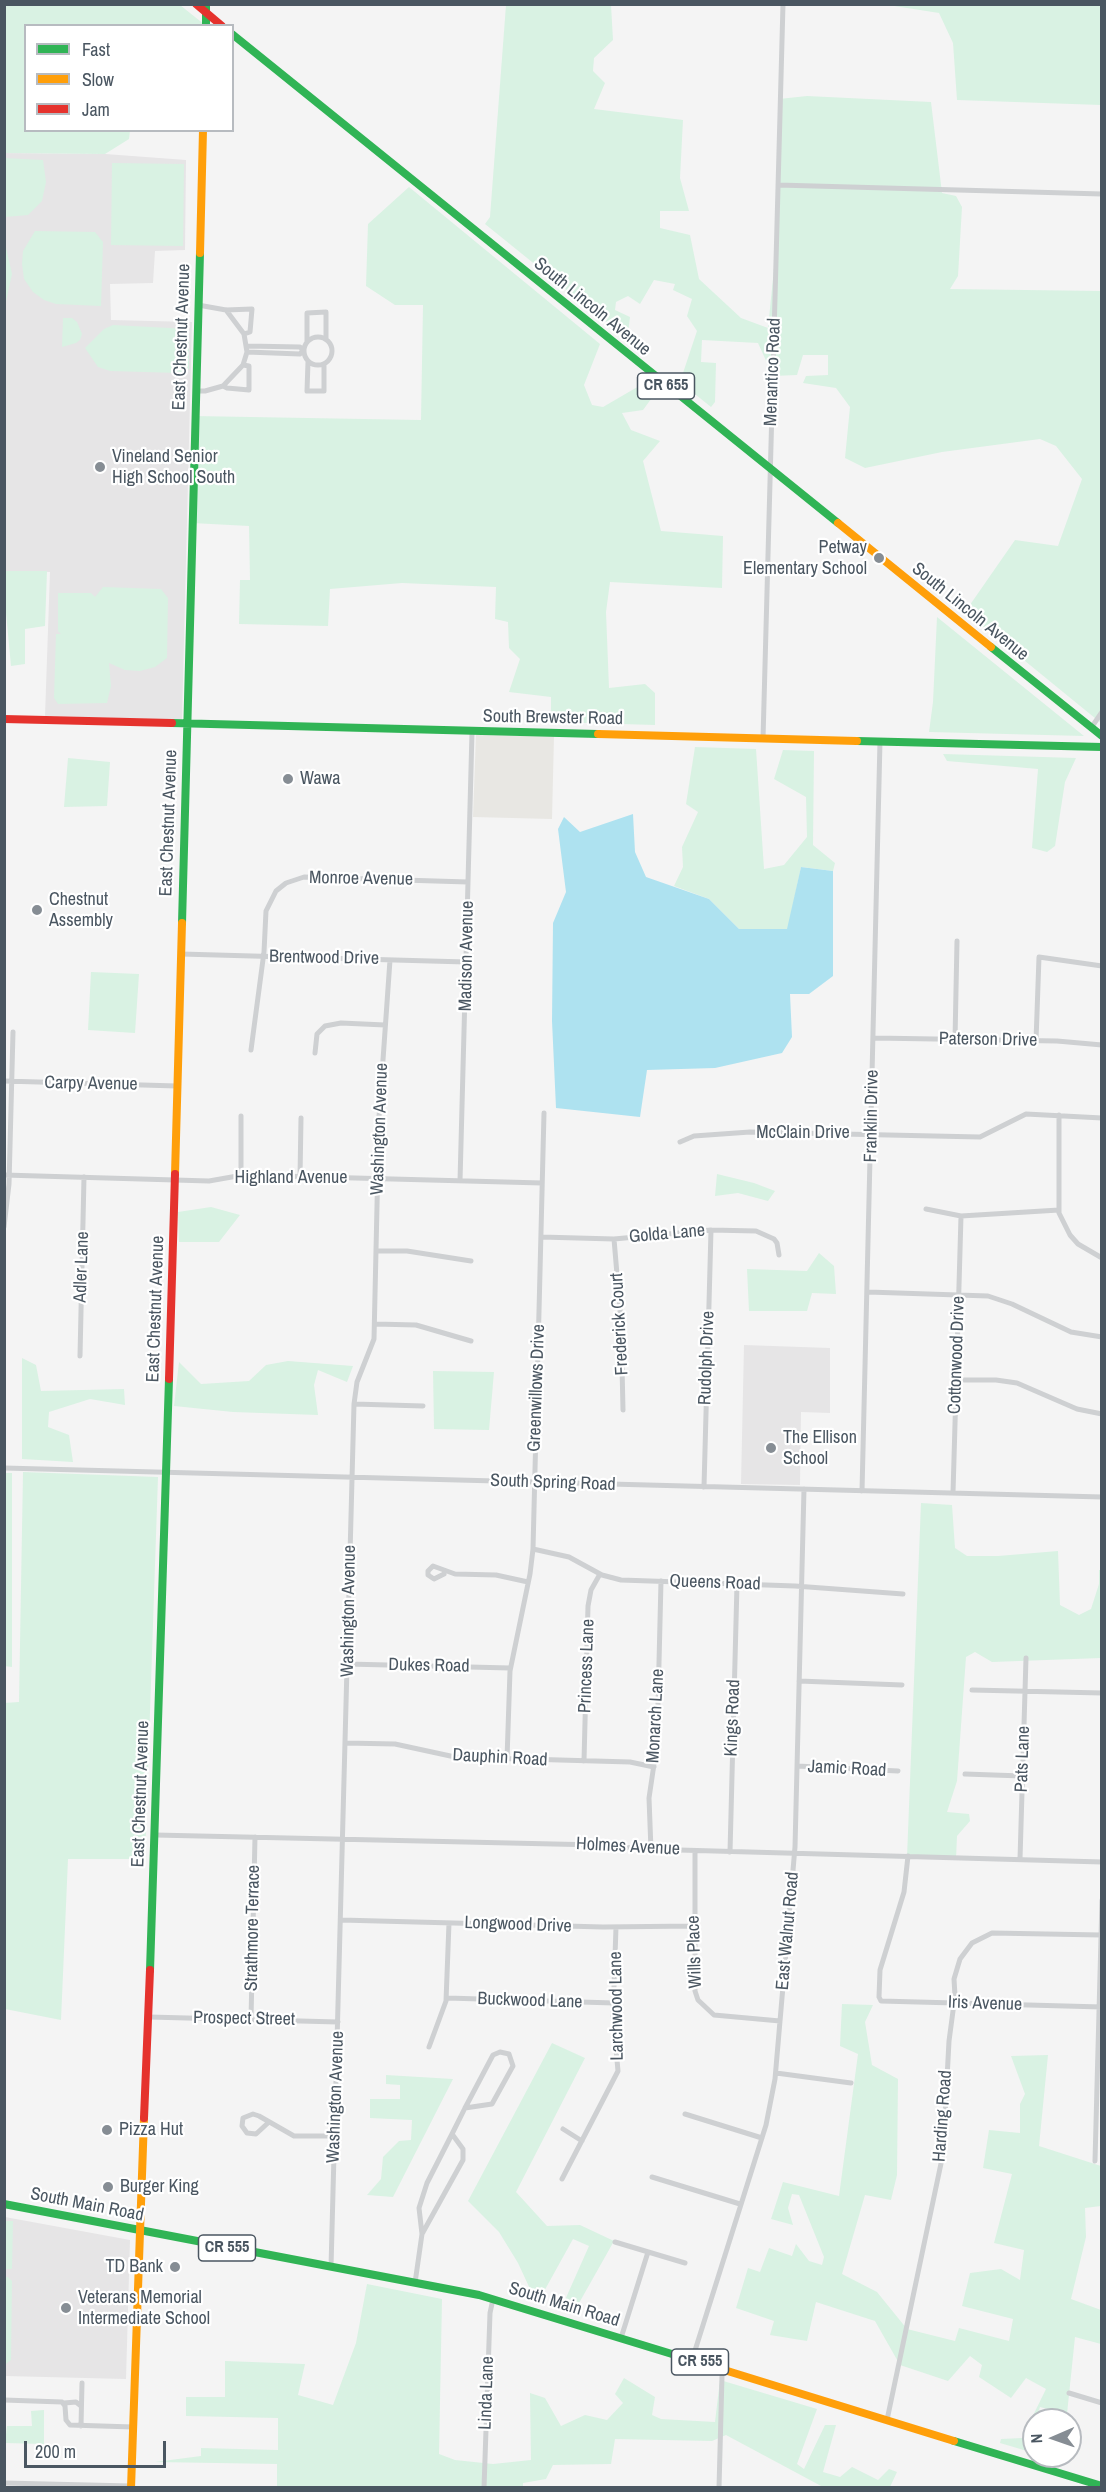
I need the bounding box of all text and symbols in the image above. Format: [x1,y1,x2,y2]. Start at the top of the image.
legend [24,24,234,132]
text: Fast [82,37,110,62]
text: Slow [82,67,114,92]
text: Jam [82,97,110,122]
street label: South Lincoln Avenue [529,253,655,361]
street label: East Chestnut Avenue [169,263,195,411]
street label: Menantico Road [760,318,786,426]
road number: CR 655 [638,373,694,399]
place label: Vineland Senior High School South [112,446,235,488]
marker: Vineland Senior High School South [93,460,107,474]
place label: Petway Elementary School [743,537,867,580]
marker: Petway Elementary School [872,551,886,565]
street label: South Lincoln Avenue [907,558,1033,666]
street label: South Brewster Road [483,706,623,730]
street label: East Chestnut Avenue [156,749,182,897]
place label: Wawa [300,768,340,790]
marker: Wawa [281,772,295,786]
street label: Monroe Avenue [309,867,413,891]
place label: Chestnut Assembly [49,889,113,932]
street label: Madison Avenue [455,901,479,1011]
marker: Chestnut Assembly [30,903,44,917]
street label: Brentwood Drive [269,946,379,970]
street label: Paterson Drive [939,1028,1037,1052]
street label: Washington Avenue [367,1063,393,1195]
street label: Franklin Drive [860,1069,884,1163]
street label: Carpy Avenue [44,1072,138,1096]
street label: McClain Drive [756,1122,850,1144]
street label: Highland Avenue [235,1167,347,1189]
street label: Golda Lane [628,1220,706,1248]
street label: Adler Lane [70,1231,94,1303]
street label: East Chestnut Avenue [143,1235,169,1383]
street label: Frederick Court [607,1272,633,1376]
street label: Cottonwood Drive [944,1296,970,1414]
street label: Rudolph Drive [695,1310,719,1406]
street label: Greenwillows Drive [524,1324,550,1452]
place label: The Ellison School [783,1427,857,1470]
marker: The Ellison School [764,1441,778,1455]
street label: South Spring Road [490,1470,616,1496]
street label: Washington Avenue [337,1545,361,1677]
street label: Queens Road [669,1571,761,1595]
street label: Princess Lane [575,1618,599,1714]
street label: Dukes Road [388,1654,470,1678]
street label: Monarch Lane [643,1668,669,1764]
street label: Kings Road [721,1679,745,1757]
street label: East Chestnut Avenue [128,1720,154,1868]
street label: Pats Lane [1011,1725,1035,1793]
street label: Dauphin Road [452,1745,548,1771]
street label: Jamic Road [807,1756,887,1782]
street label: Holmes Avenue [576,1833,680,1861]
street label: Strathmore Terrace [241,1865,265,1991]
street label: East Walnut Road [772,1871,804,1991]
street label: Longwood Drive [464,1912,572,1938]
street label: Wills Place [683,1915,707,1989]
street label: Larchwood Lane [605,1951,629,2061]
street label: Buckwood Lane [477,1988,583,2014]
street label: Iris Avenue [947,1992,1023,2016]
street label: Prospect Street [193,2007,295,2031]
street label: Washington Avenue [323,2031,349,2163]
street label: Harding Road [929,2069,957,2163]
place label: Pizza Hut [119,2119,183,2141]
marker: Pizza Hut [100,2123,114,2137]
place label: Burger King [120,2176,199,2198]
marker: Burger King [101,2180,115,2194]
street label: South Main Road [29,2183,145,2227]
road number: CR 555 [198,2235,256,2261]
place label: TD Bank [106,2256,163,2278]
marker: TD Bank [168,2260,182,2274]
street label: South Main Road [506,2278,622,2332]
place label: Veterans Memorial Intermediate School [78,2287,210,2330]
marker: Veterans Memorial Intermediate School [59,2301,73,2315]
road number: CR 555 [672,2349,728,2375]
street label: Linda Lane [475,2356,499,2430]
north arrow [1022,2408,1082,2468]
scale bar [27,2429,170,2467]
text: N [1025,2433,1047,2444]
text: 200 m [35,2439,76,2464]

